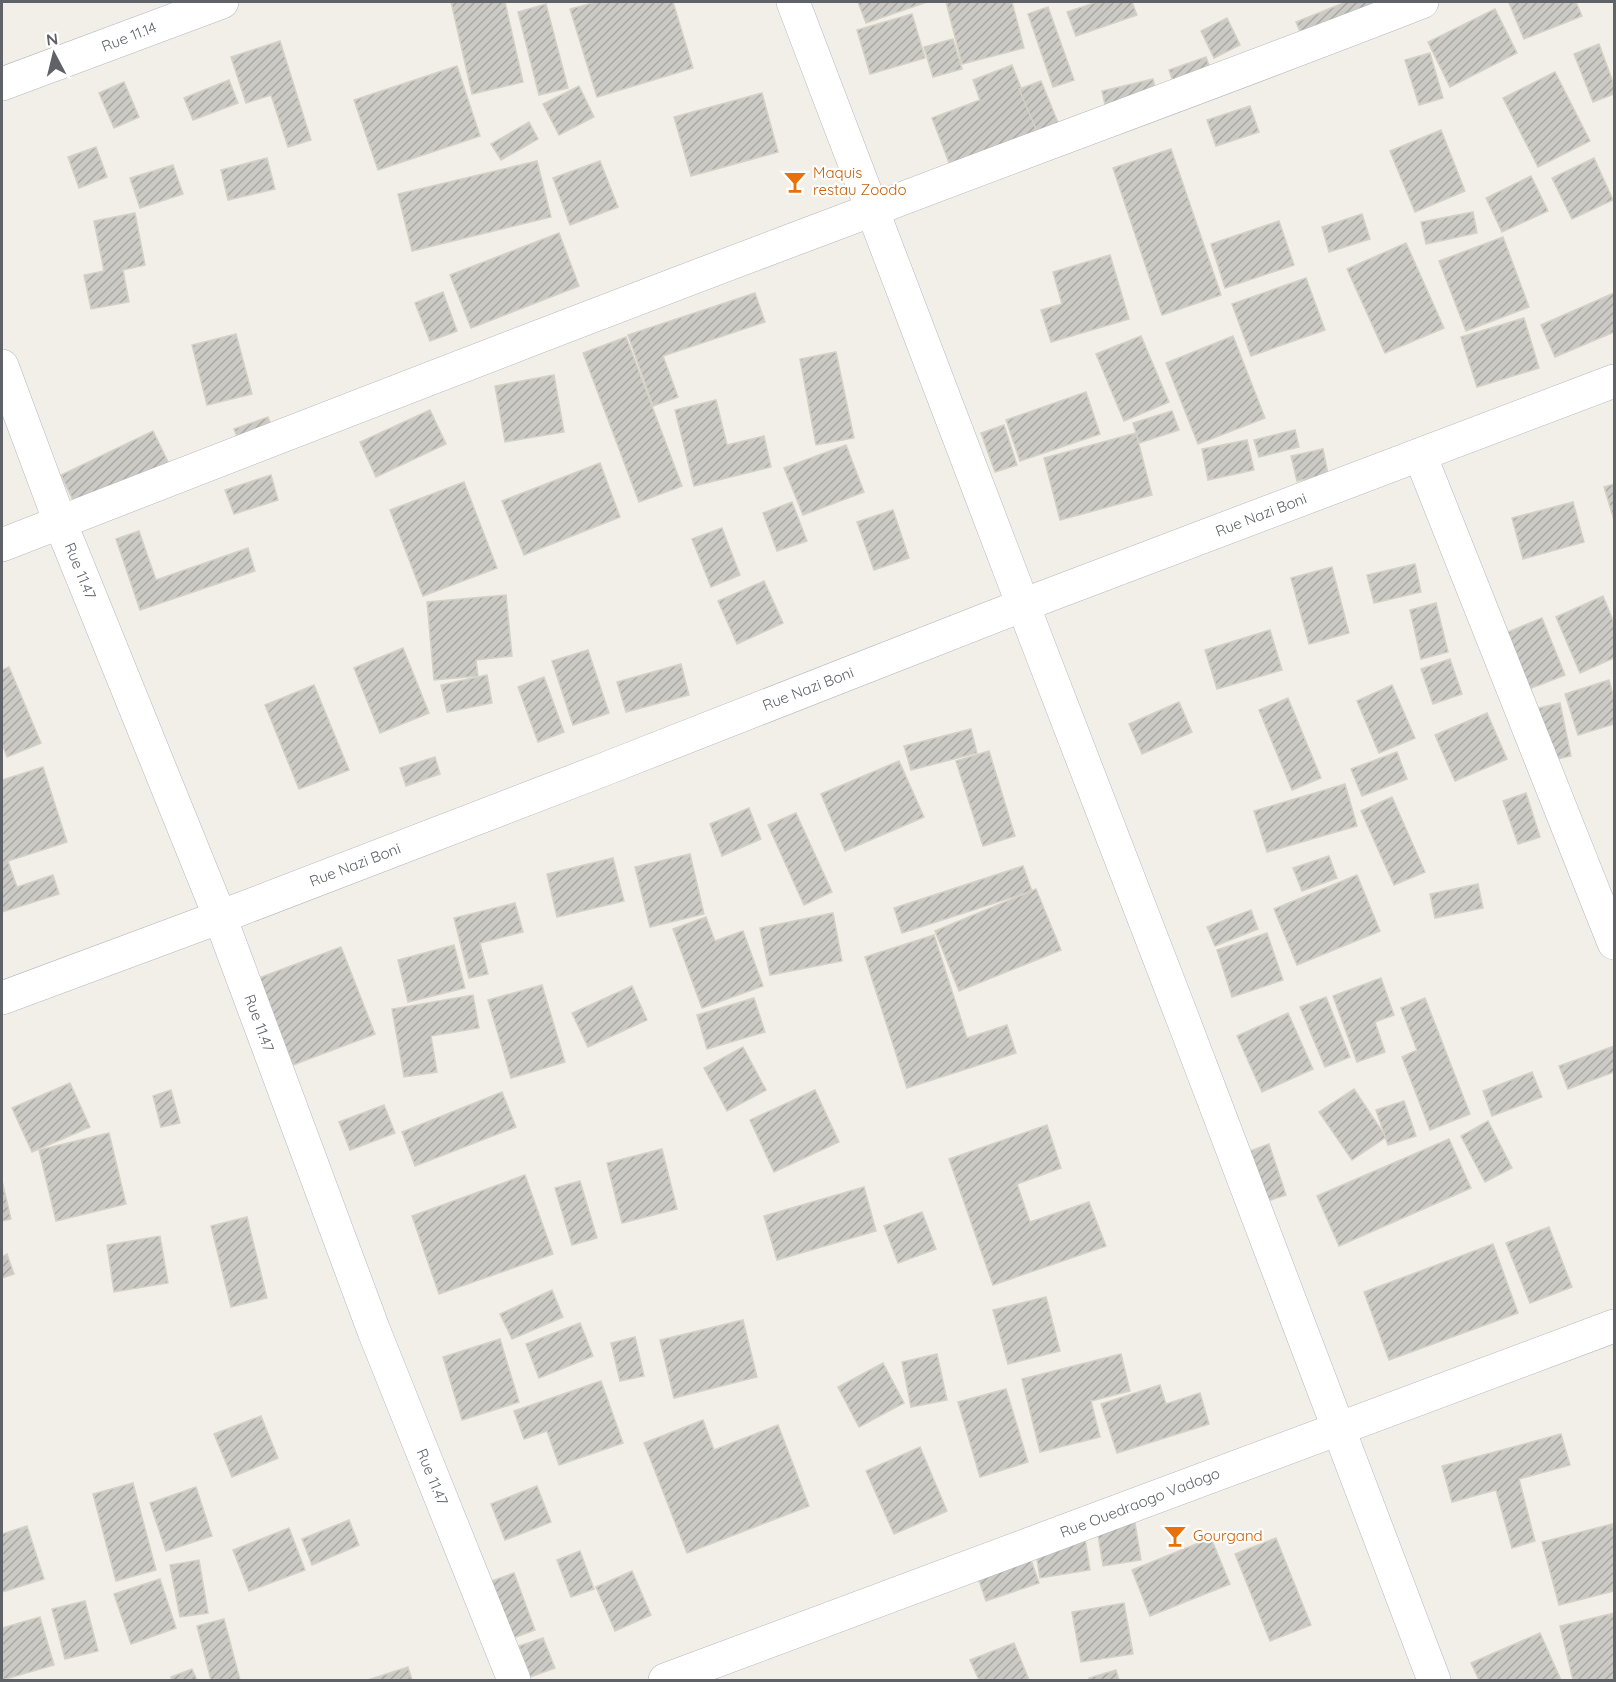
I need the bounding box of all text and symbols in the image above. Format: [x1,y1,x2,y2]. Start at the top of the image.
street label: Rue 11.14 [99,17,159,56]
north arrow [24,24,84,84]
text: N [45,28,59,50]
place label: Maquis restau Zoodo [813,163,906,199]
bar icon: Maquis restau Zoodo [782,169,808,195]
street label: Rue Nazi Boni [1213,488,1309,541]
street label: Rue 11.47 [61,540,101,602]
street label: Rue Nazi Boni [760,662,856,715]
street label: Rue Nazi Boni [307,838,403,891]
street label: Rue 11.47 [240,992,279,1054]
street label: Rue 11.47 [413,1446,453,1508]
street label: Rue Ouedraogo Vadogo [1057,1463,1222,1542]
bar icon: Gourgand [1162,1523,1188,1549]
place label: Gourgand [1193,1526,1263,1545]

